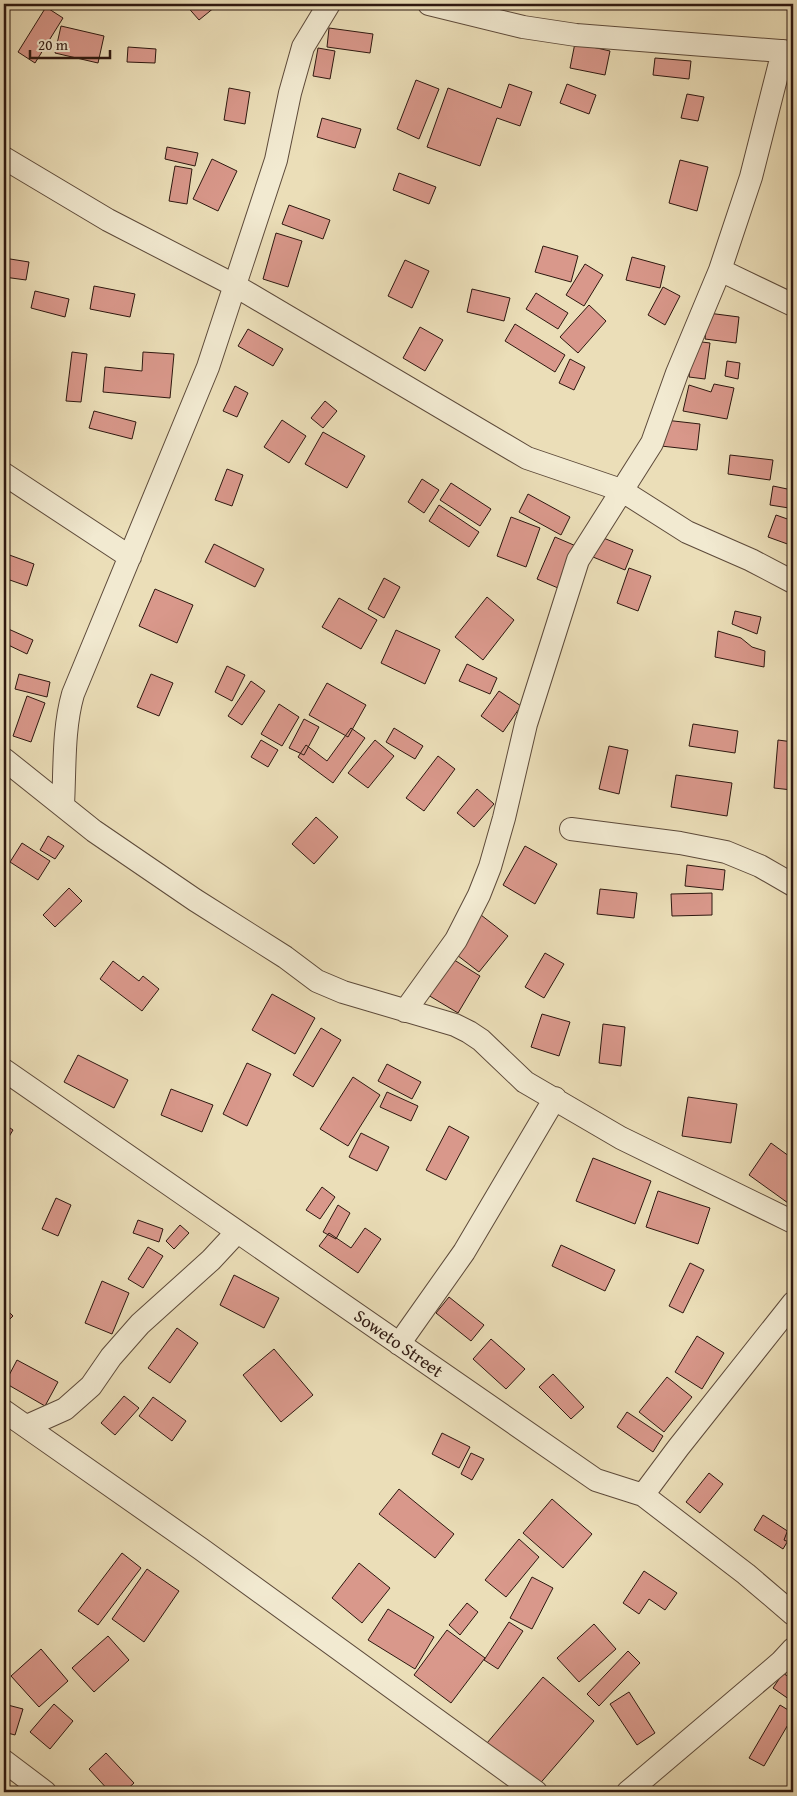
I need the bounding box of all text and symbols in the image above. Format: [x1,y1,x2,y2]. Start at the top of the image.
scale bar [30,28,110,60]
text: 20 m [38,34,69,55]
street label: Soweto Street [349,1302,450,1384]

